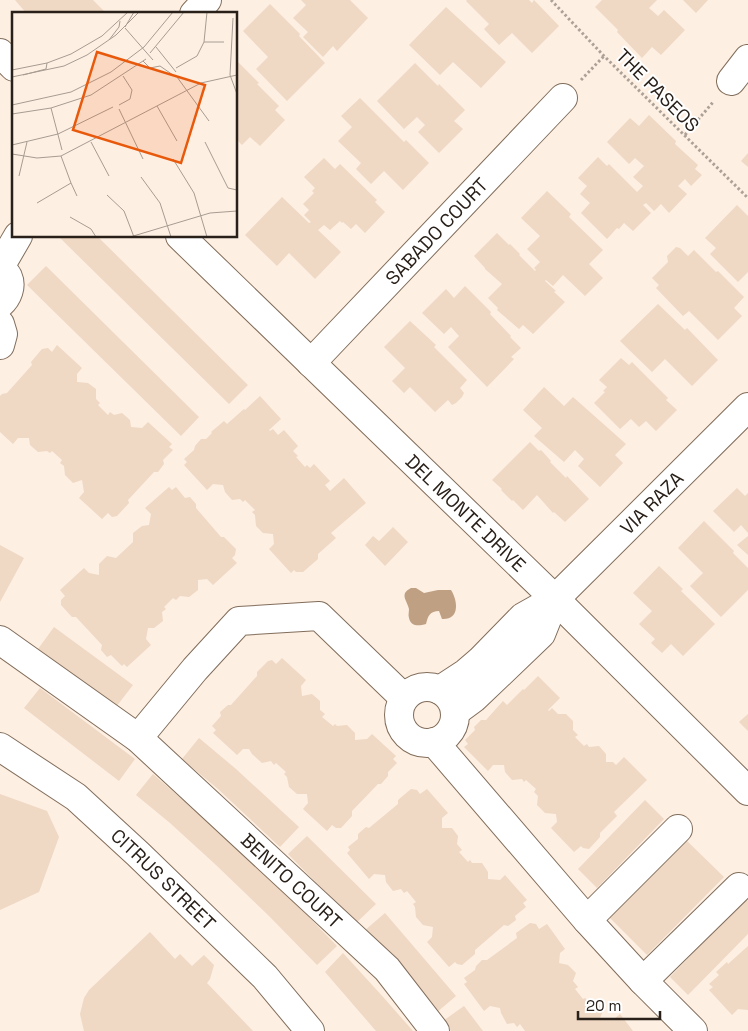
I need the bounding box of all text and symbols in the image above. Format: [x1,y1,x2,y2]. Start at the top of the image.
inset map [12,12,238,238]
street label: THE PASEOS [611,43,705,137]
street label: SABADO COURT [380,173,494,290]
street label: DEL MONTE DRIVE [400,449,531,577]
street label: VIA RAZA [615,466,689,540]
street label: CITRUS STREET [105,823,221,936]
street label: BENITO COURT [236,828,347,934]
scale bar [578,988,660,1020]
text: 20 m [586,996,621,1015]

